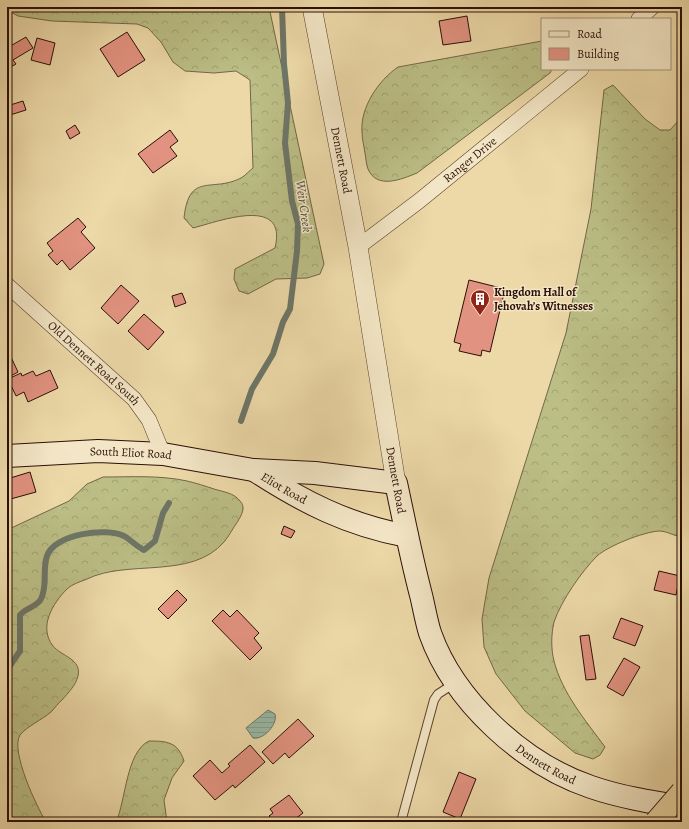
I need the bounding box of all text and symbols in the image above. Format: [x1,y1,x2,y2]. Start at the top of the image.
legend [541,18,671,70]
text: Road [577,26,603,42]
text: Building [577,46,619,62]
street label: Dennett Road [327,125,356,196]
street label: Ranger Drive [440,133,500,186]
water label: Weir Creek [292,179,316,233]
place label: Kingdom Hall of Jehovah’s Witnesses [494,284,593,314]
building icon: Kingdom Hall of Jehovah’s Witnesses [469,288,491,316]
street label: Old Dennett Road South [44,317,144,409]
street label: South Eliot Road [89,443,174,464]
street label: Dennett Road [382,445,410,515]
street label: Eliot Road [258,468,310,508]
street label: Dennett Road [512,740,579,789]

